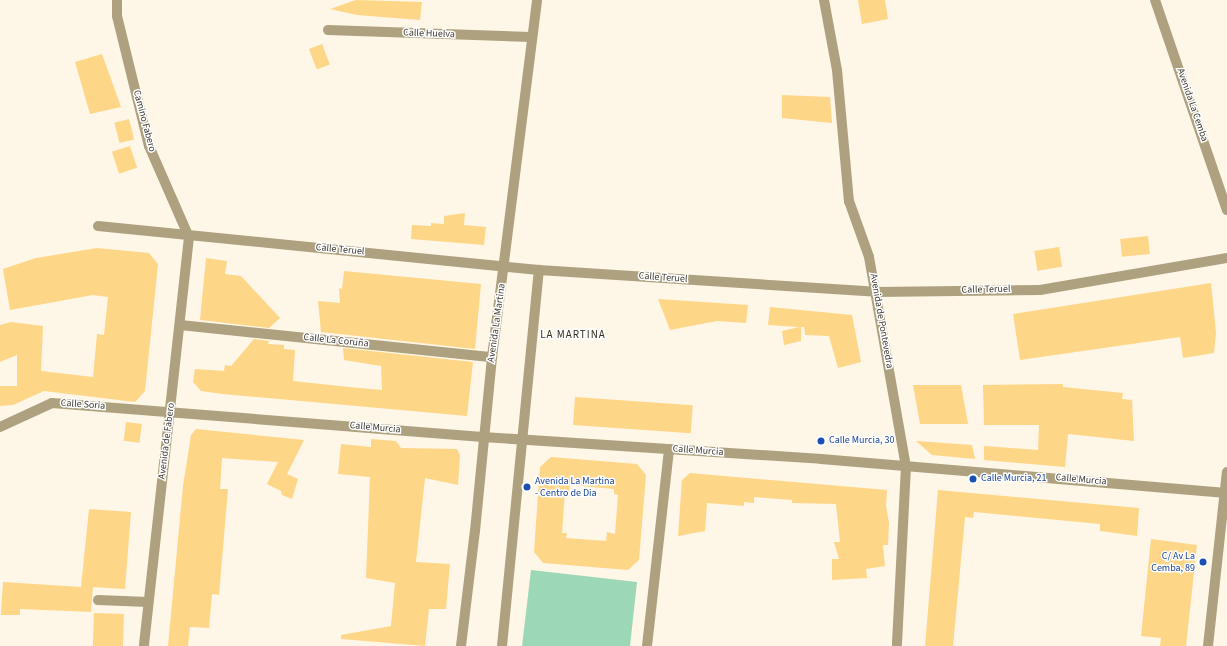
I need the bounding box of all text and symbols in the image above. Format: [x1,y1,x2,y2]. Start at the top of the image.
street label: Calle Huelva [403,27,455,41]
street label: Avenida La Cemba [1174,67,1210,143]
street label: Camino Fabero [130,89,158,153]
street label: Calle Teruel [315,242,365,258]
street label: Calle Teruel [638,270,688,286]
street label: Avenida de Pontevedra [867,273,895,369]
street label: Avenida La Martina [486,283,508,363]
street label: Calle Teruel [961,284,1011,296]
district label: LA MARTINA [540,328,606,342]
street label: Calle La Coruña [303,332,369,350]
street label: Calle Soria [60,397,106,413]
street label: Avenida de Fabero [156,402,178,480]
street label: Calle Murcia [349,420,401,436]
place label: Calle Murcia, 30 [829,435,894,447]
marker: Calle Murcia, 30 [816,436,826,446]
street label: Calle Murcia [672,443,724,459]
street label: Calle Murcia [1055,472,1107,488]
place label: Calle Murcia, 21 [981,473,1046,485]
marker: Calle Murcia, 21 [968,474,978,484]
place label: Avenida La Martina - Centro de Dia [535,475,614,498]
marker: Avenida La Martina - Centro de Dia [522,482,532,492]
place label: C/ Av La Cemba, 89 [1151,550,1195,574]
marker: C/ Av La Cemba, 89 [1198,557,1208,567]

